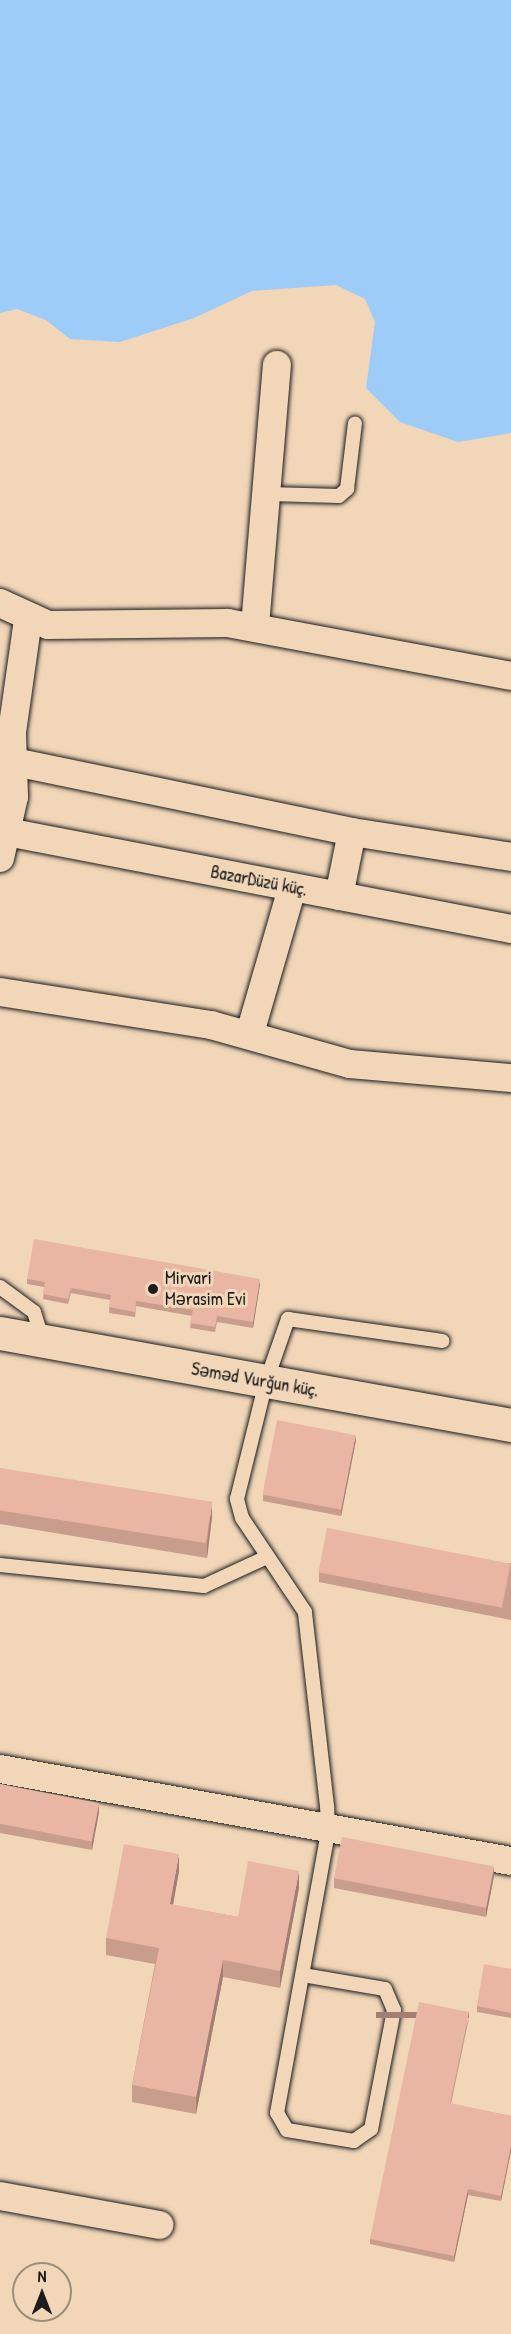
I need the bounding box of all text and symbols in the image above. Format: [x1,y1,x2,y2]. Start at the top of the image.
street label: BazarDüzü küç. [209,861,309,901]
place label: Mirvari Mərasim Evi [165,1268,246,1310]
marker: Mirvari Mərasim Evi [146,1282,160,1296]
street label: Səməd Vurğun küç. [190,1358,320,1402]
north arrow [12,2262,72,2322]
text: N [38,2265,46,2287]

